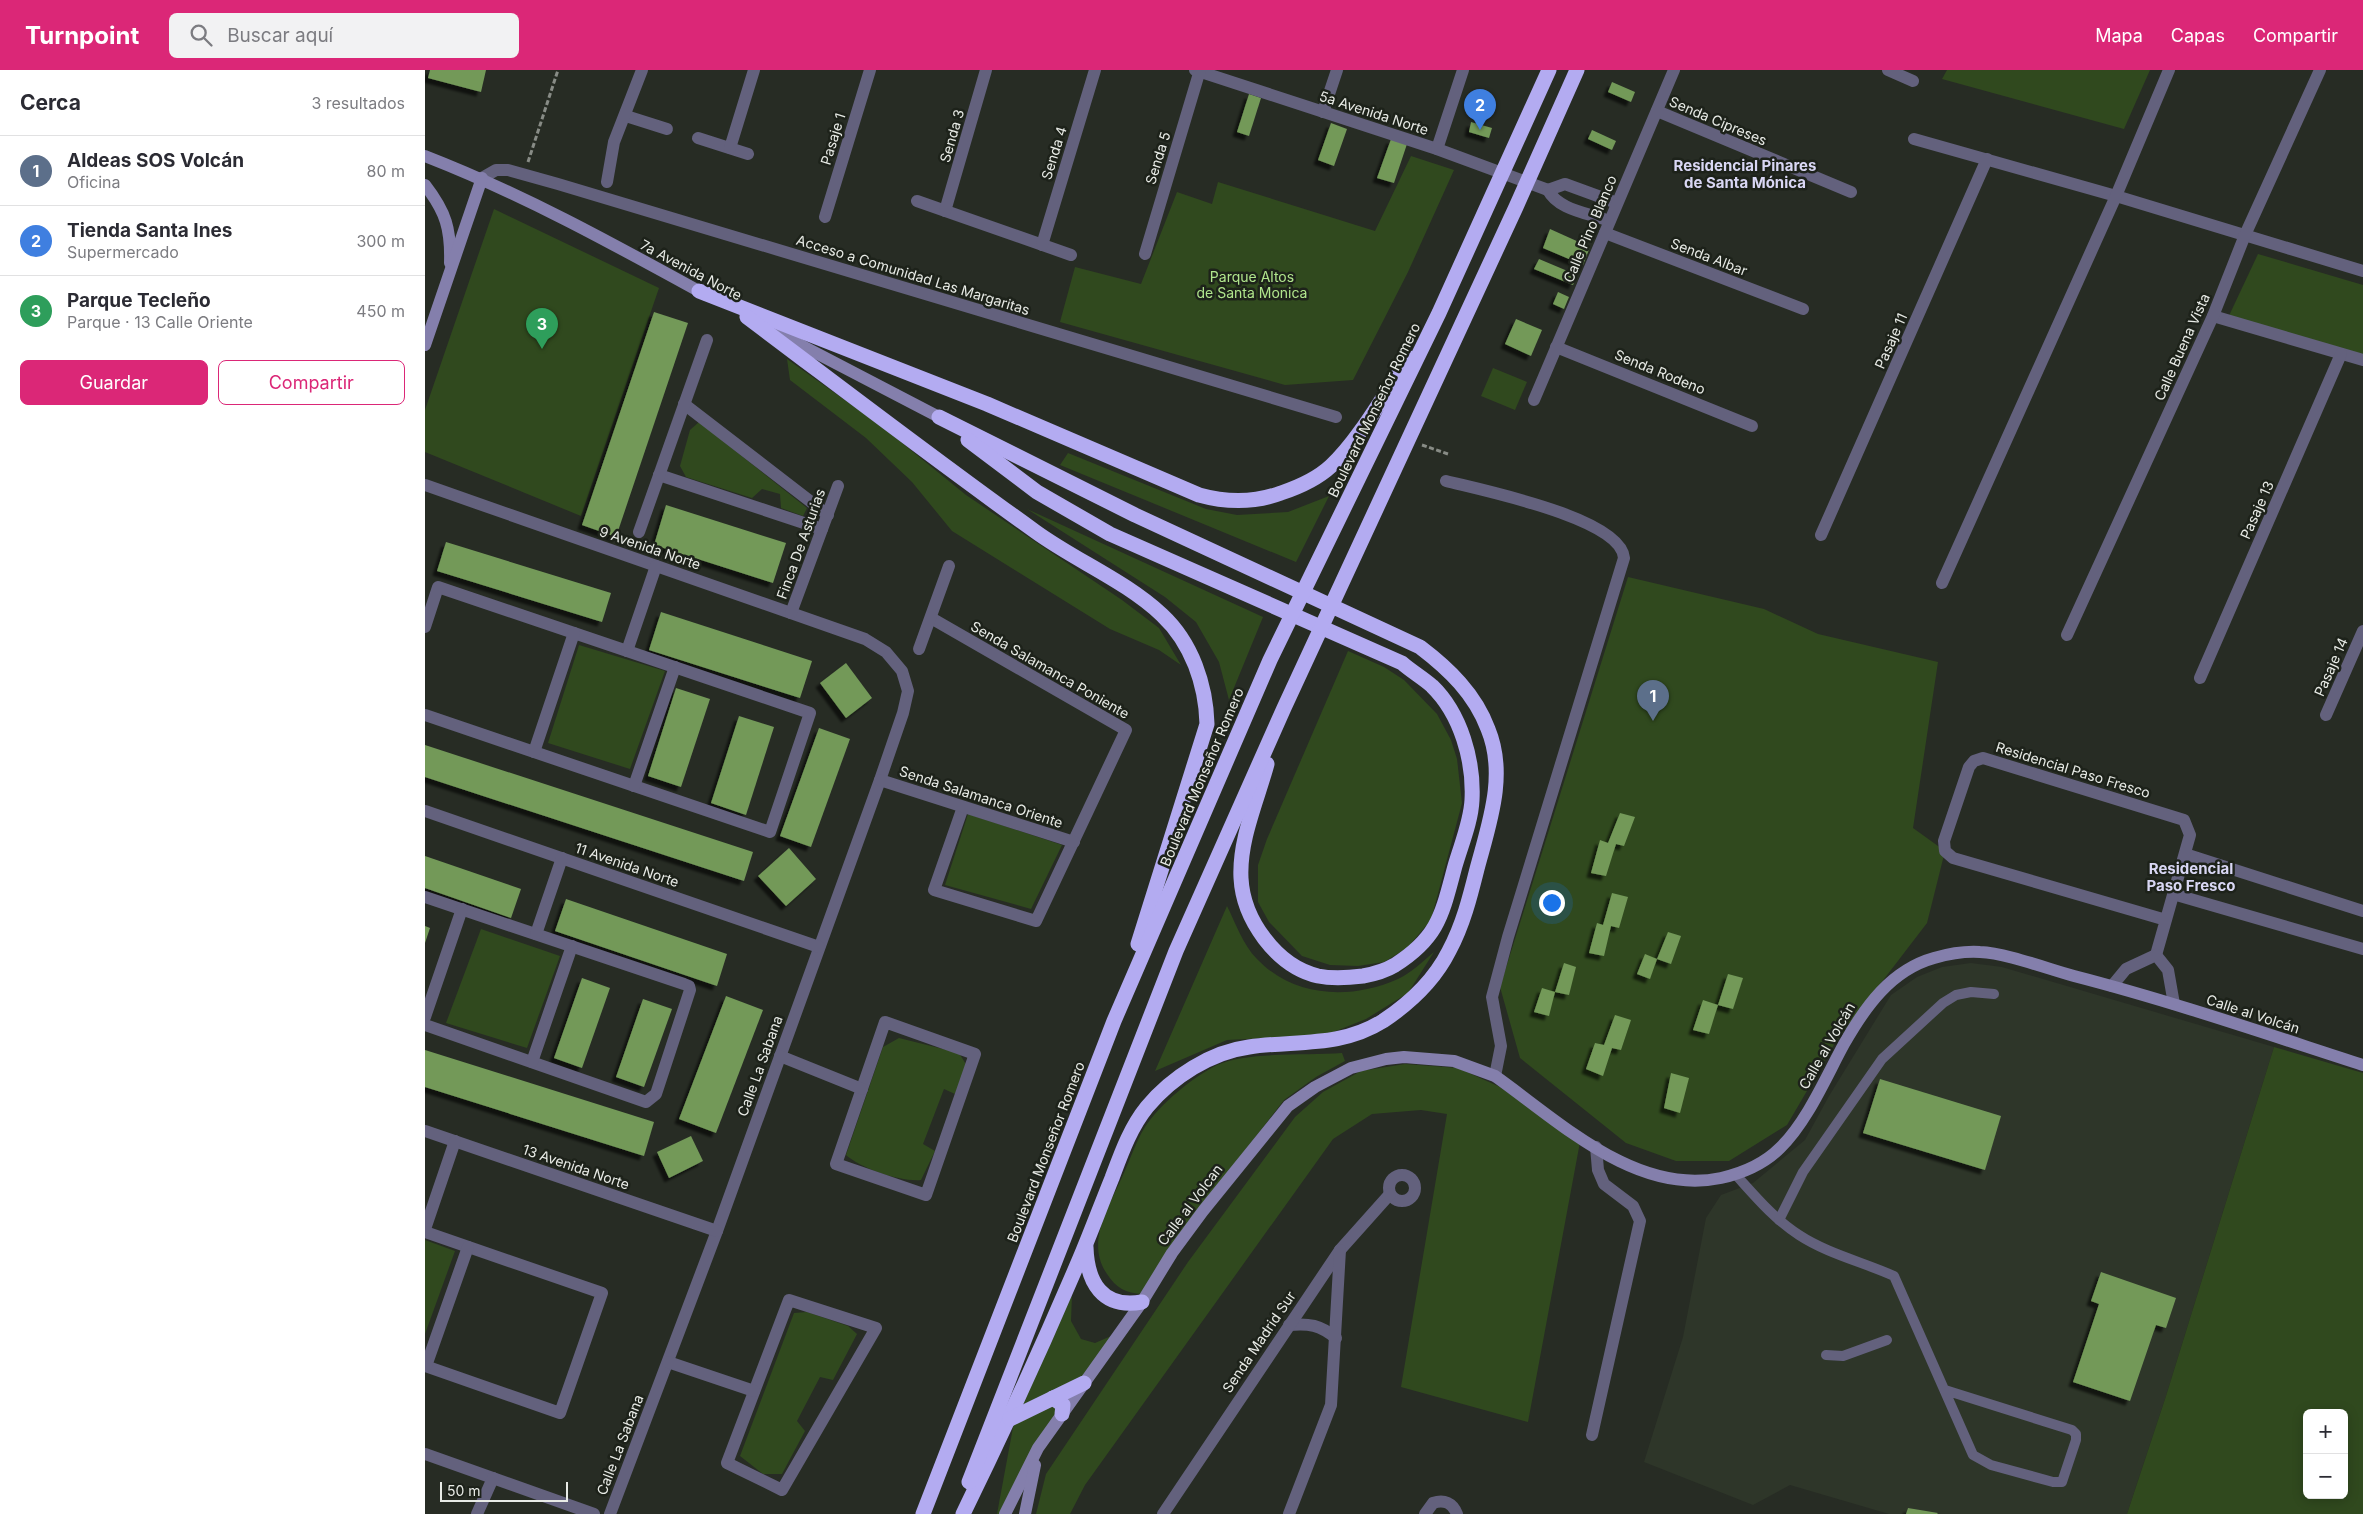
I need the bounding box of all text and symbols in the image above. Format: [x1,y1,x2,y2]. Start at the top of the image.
search box [169,13,519,58]
text: Turnpoint [25,21,139,50]
icon: search [187,21,215,49]
text: Buscar aquí [227,24,333,47]
text: Mapa [2095,25,2143,46]
text: Capas [2171,25,2225,46]
text: Compartir [2253,25,2338,46]
street label: 5a Avenida Norte [1317,87,1431,138]
pin: 2 [1464,89,1496,130]
text: Cerca [20,90,81,115]
street label: Senda Cipreses [1667,92,1769,149]
text: 3 resultados [311,93,405,113]
street label: Senda 3 [936,107,967,164]
street label: Pasaje 1 [817,111,848,167]
street label: Senda 4 [1037,124,1070,182]
street label: Senda 5 [1141,129,1174,186]
text: Aldeas SOS Volcán [67,149,244,172]
district label: Residencial Pinares de Santa Mónica [1674,156,1816,192]
text: 1 [33,161,39,181]
text: 80 m [366,161,405,181]
text: Oficina [67,172,120,192]
street label: Calle Pino Blanco [1559,173,1620,285]
text: Tienda Santa Ines [67,219,233,242]
text: 2 [31,231,41,251]
text: 300 m [356,231,405,251]
street label: Acceso a Comunidad Las Margaritas [794,231,1032,318]
street label: Senda Albar [1668,234,1750,279]
street label: 7a Avenida Norte [638,236,745,304]
text: Supermercado [67,242,179,262]
park label: Parque Altos de Santa Monica [1197,268,1307,301]
text: Parque Tecleño [67,289,211,312]
street label: Calle Buena Vista [2150,291,2213,403]
text: 3 [31,301,41,321]
text: 450 m [356,301,405,321]
pin: 3 [526,308,558,349]
street label: Pasaje 11 [1871,310,1910,371]
text: Parque · 13 Calle Oriente [67,312,253,332]
street label: Boulevard Monseñor Romero [1324,320,1423,500]
street label: Senda Rodeno [1612,346,1708,397]
button: Guardar [20,360,208,405]
button: Compartir [218,360,405,405]
street label: Pasaje 13 [2236,478,2277,542]
street label: Finca De Asturias [773,486,828,601]
street label: 9 Avenida Norte [597,522,703,573]
street label: Senda Salamanca Poniente [968,617,1133,722]
street label: Pasaje 14 [2310,635,2351,699]
pin: 1 [1637,680,1669,721]
street label: Boulevard Monseñor Romero [1156,685,1247,869]
street label: Residencial Paso Fresco [1994,738,2152,801]
street label: Senda Salamanca Oriente [897,762,1065,831]
street label: 11 Avenida Norte [573,839,681,890]
district label: Residencial Paso Fresco [2146,859,2236,895]
your location [1539,890,1565,916]
street label: Calle al Volcán [2204,990,2302,1037]
street label: Calle al Volcán [1795,999,1858,1092]
street label: Calle La Sabana [733,1013,786,1119]
street label: Boulevard Monseñor Romero [1003,1059,1088,1245]
street label: 13 Avenida Norte [521,1140,632,1193]
street label: Calle al Volcan [1154,1161,1226,1249]
street label: Senda Madrid Sur [1218,1288,1299,1396]
street label: Calle La Sabana [593,1392,647,1497]
map controls [2303,1409,2348,1499]
button: + [2303,1409,2348,1454]
button: − [2303,1454,2348,1499]
scale bar [440,1479,567,1502]
text: 50 m [447,1482,481,1499]

